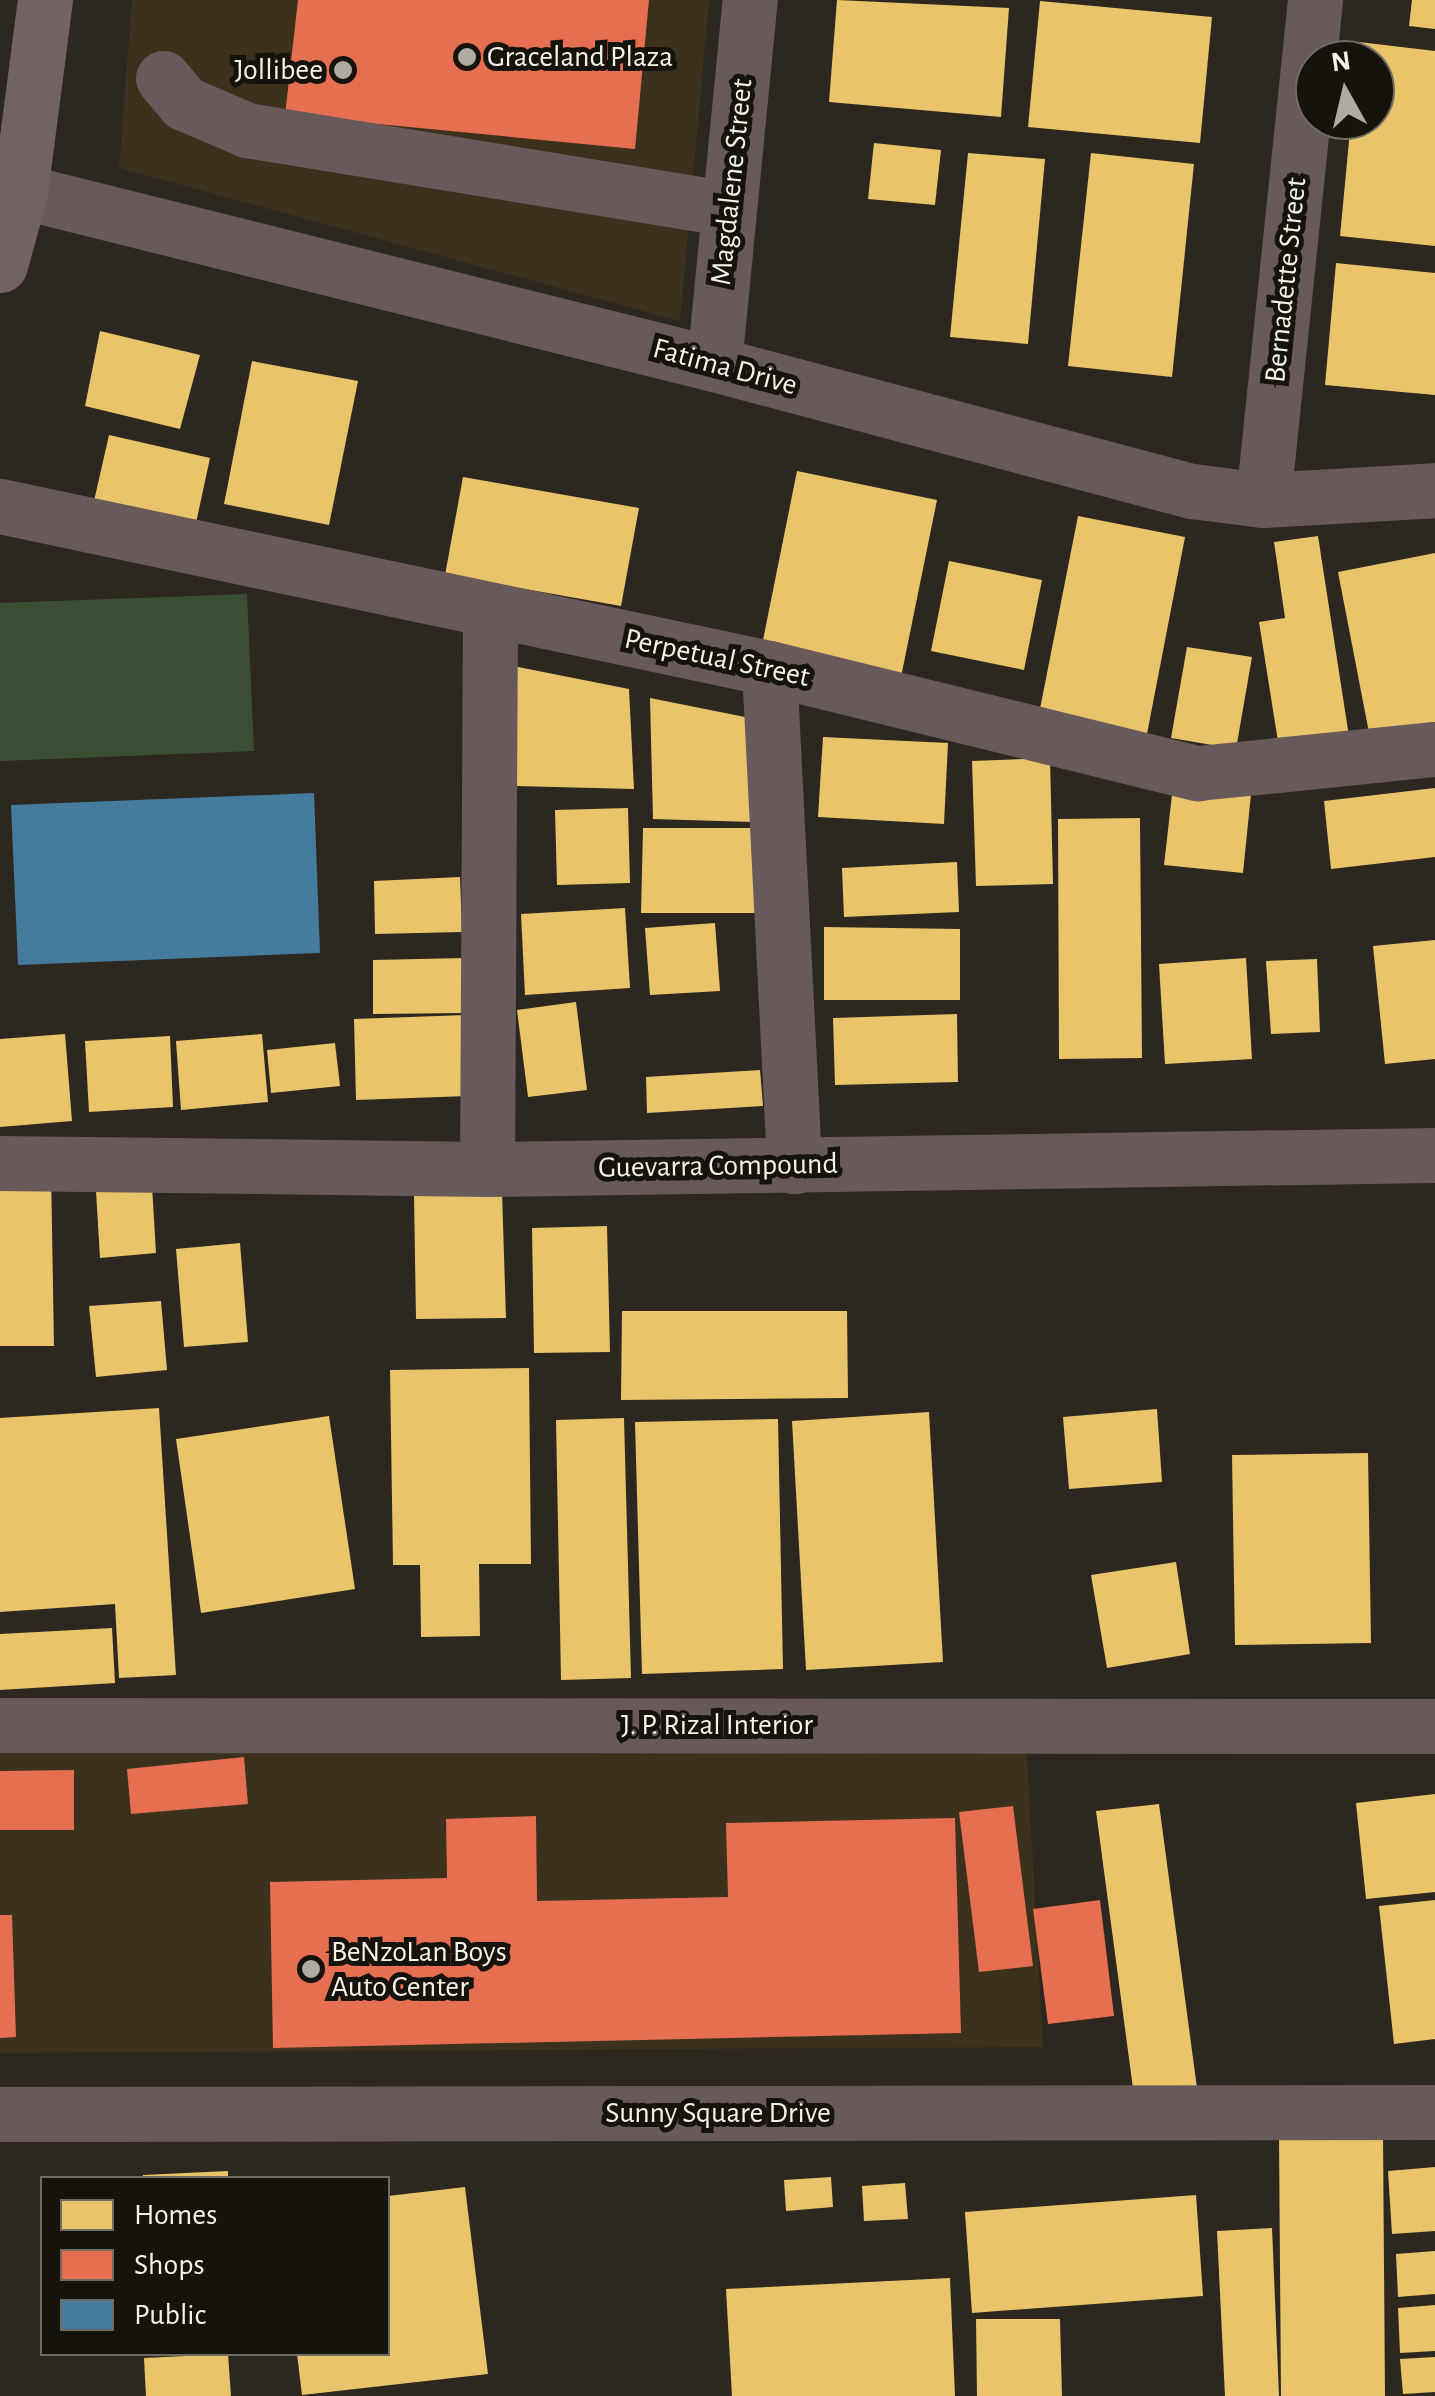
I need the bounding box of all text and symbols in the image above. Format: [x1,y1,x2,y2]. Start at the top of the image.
place label: Graceland Plaza [487,39,673,75]
north arrow [1295,40,1395,140]
marker: Graceland Plaza [456,46,478,68]
text: N [1330,47,1353,77]
place label: Jollibee [234,52,323,88]
marker: Jollibee [332,59,354,81]
street label: Magdalene Street [703,77,761,287]
street label: Bernadette Street [1257,176,1315,384]
street label: Fatima Drive [649,330,801,404]
street label: Perpetual Street [621,621,813,695]
street label: Guevarra Compound [598,1146,838,1186]
street label: J. P. Rizal Interior [621,1707,813,1743]
place label: BeNzoLan Boys Auto Center [331,1934,507,2004]
marker: BeNzoLan Boys Auto Center [300,1958,322,1980]
street label: Sunny Square Drive [605,2095,831,2131]
legend [40,2176,390,2356]
text: Homes [134,2200,217,2230]
text: Shops [134,2250,205,2280]
text: Public [134,2300,206,2330]

